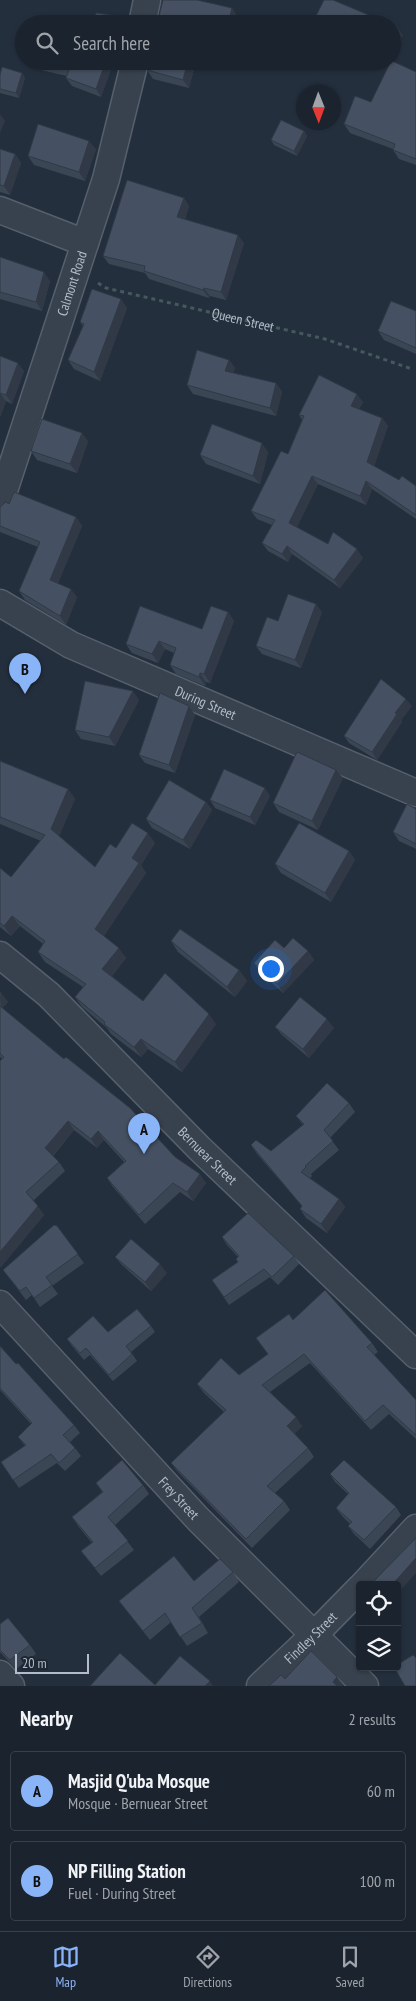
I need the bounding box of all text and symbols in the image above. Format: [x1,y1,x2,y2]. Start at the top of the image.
search box [15,15,401,70]
icon: search [33,29,61,57]
text: Search here [73,31,150,55]
north arrow [296,85,341,130]
street label: Calmont Road [53,249,91,318]
street label: Queen Street [210,304,276,336]
pin: B [9,653,41,694]
street label: During Street [172,682,239,724]
your location [258,956,284,982]
pin: A [128,1113,160,1154]
street label: Bernuear Street [174,1123,241,1189]
street label: Frey Street [155,1473,203,1524]
map controls [356,1581,401,1671]
button: locate [356,1581,401,1626]
street label: Findley Street [280,1608,341,1667]
button: layers [356,1626,401,1671]
scale bar [15,1651,89,1674]
text: 20 m [22,1654,47,1672]
text: Nearby [20,1705,73,1732]
text: 2 results [349,1709,396,1729]
text: Masjid Q'uba Mosque [68,1769,210,1793]
text: A [33,1781,41,1801]
text: 60 m [367,1781,395,1801]
text: Mosque · Bernuear Street [68,1793,208,1813]
text: NP Filling Station [68,1859,186,1883]
text: B [33,1871,41,1891]
text: 100 m [360,1871,395,1891]
text: Fuel · During Street [68,1883,176,1903]
tab: Map [52,1943,80,1991]
tab: Directions [183,1943,232,1991]
tab: Saved [335,1943,364,1991]

